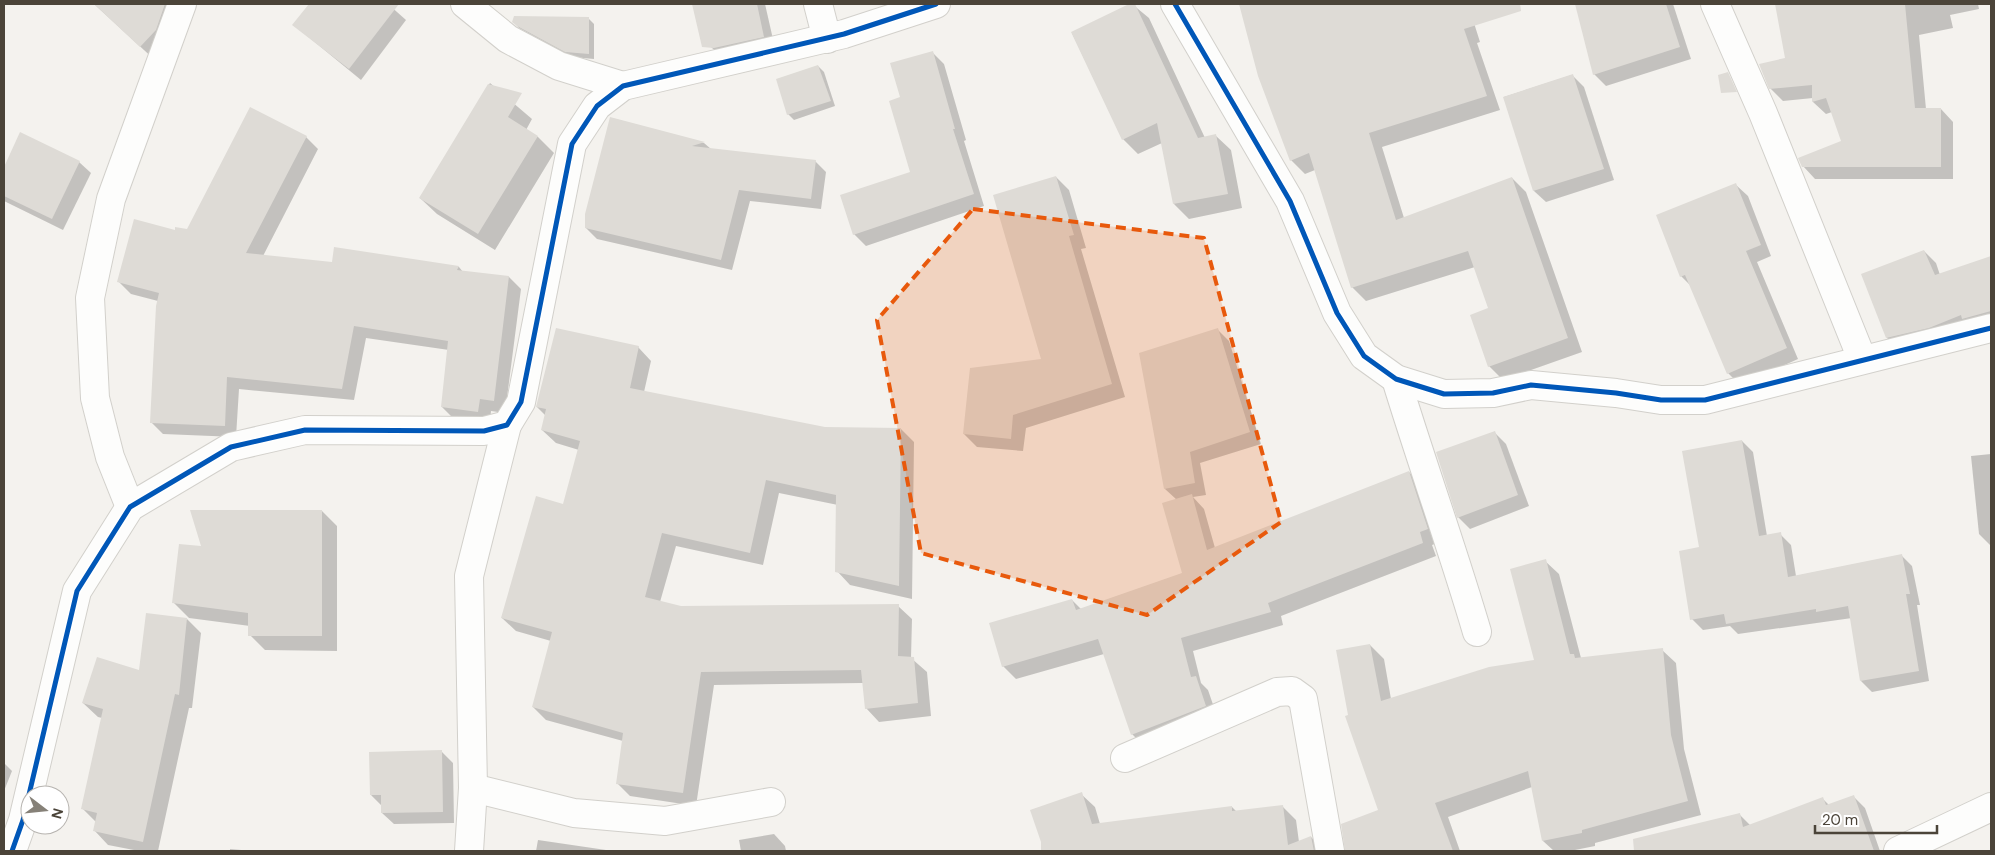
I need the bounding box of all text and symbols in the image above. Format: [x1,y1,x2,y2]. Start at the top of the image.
north arrow [20,785,70,835]
scale bar [1815,802,1938,834]
text: N [47,806,68,821]
text: 20 m [1822,810,1858,830]

